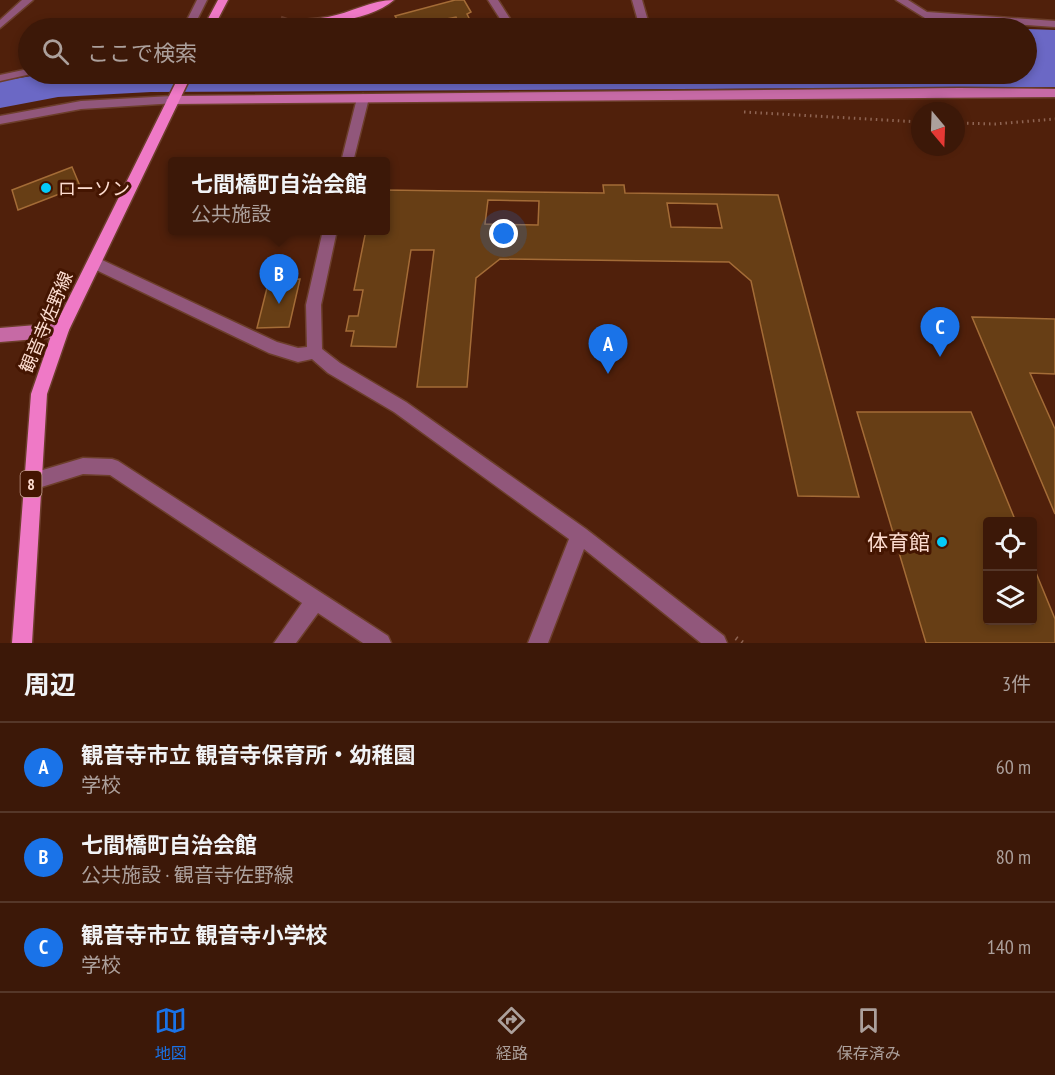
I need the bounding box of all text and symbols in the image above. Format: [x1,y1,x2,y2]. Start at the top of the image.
search box [18,18,1037,84]
icon: search [39,35,72,68]
text: ここで検索 [87,39,197,67]
north arrow [911,102,965,156]
popup [168,157,390,235]
text: 七間橋町自治会館 [191,170,367,198]
place label: ローソン [58,177,130,200]
marker: ローソン [39,181,53,195]
text: 公共施設 [191,201,271,227]
your location [489,219,518,248]
pin: B [260,254,298,304]
street label: 観音寺佐野線 [14,268,78,376]
pin: C [920,308,960,357]
pin: A [588,324,628,374]
road number: 8 [20,471,42,497]
map controls [983,517,1037,625]
button: locate [983,517,1037,571]
place label: 体育館 [867,529,930,556]
marker: 体育館 [935,535,949,549]
button: layers [983,571,1037,625]
text: 周辺 [24,668,76,701]
text: 3件 [1002,671,1031,697]
text: 観音寺市立 観音寺保育所・幼稚園 [81,741,416,769]
text: A [38,754,49,780]
text: 60 m [996,754,1031,780]
text: 学校 [81,772,121,798]
text: 七間橋町自治会館 [81,831,257,859]
text: B [39,844,48,870]
text: 80 m [996,844,1031,870]
text: 公共施設 · 観音寺佐野線 [81,862,294,888]
text: 観音寺市立 観音寺小学校 [81,921,328,949]
text: C [39,934,48,960]
text: 140 m [987,934,1031,960]
text: 学校 [81,952,121,978]
tab: 地図 [154,1004,187,1064]
tab: 経路 [495,1004,528,1064]
tab: 保存済み [837,1004,901,1064]

